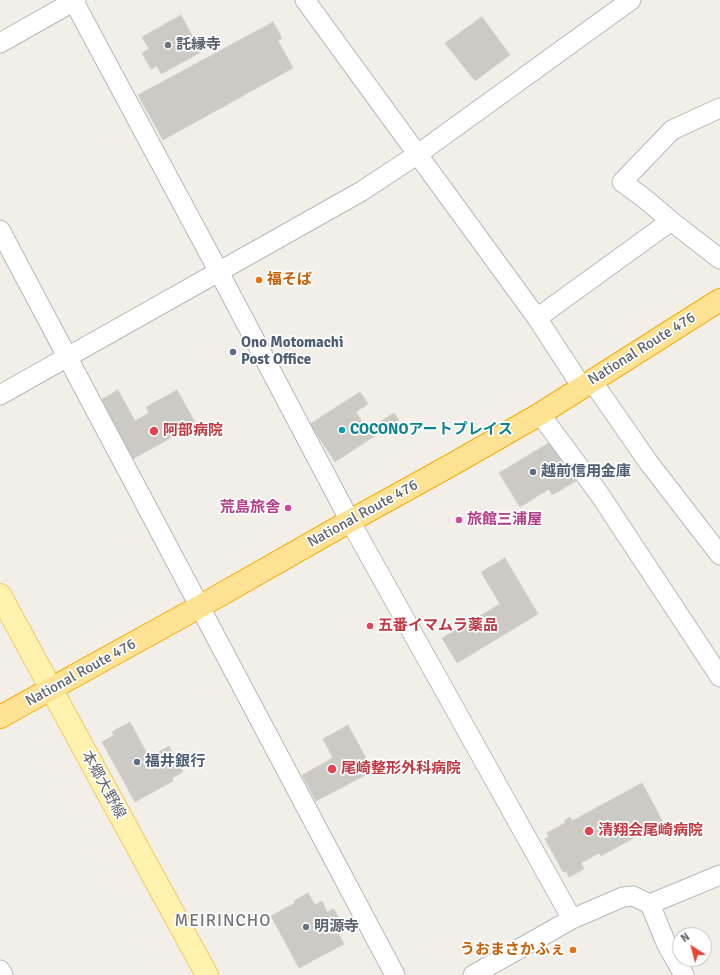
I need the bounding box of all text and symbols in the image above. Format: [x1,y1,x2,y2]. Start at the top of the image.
place label: 託縁寺 [176,36,221,54]
marker: 託縁寺 [163,40,173,50]
place label: 福そば [267,271,312,289]
marker: 福そば [254,275,264,285]
street label: National Route 476 [585,309,699,389]
place label: Ono Motomachi Post Office [241,334,343,369]
marker: Ono Motomachi Post Office [228,347,238,357]
place label: COCONOアートプレイス [350,421,513,439]
place label: 阿部病院 [163,422,223,440]
marker: 阿部病院 [148,425,160,437]
marker: COCONOアートプレイス [337,425,347,435]
place label: 越前信用金庫 [541,463,631,481]
marker: 越前信用金庫 [528,467,538,477]
street label: National Route 476 [305,476,421,552]
place label: 荒島旅舎 [220,499,280,517]
marker: 荒島旅舎 [283,503,293,513]
place label: 旅館三浦屋 [467,511,542,529]
marker: 旅館三浦屋 [454,515,464,525]
place label: 五番イマムラ薬品 [378,617,498,635]
marker: 五番イマムラ薬品 [365,621,375,631]
street label: National Route 476 [23,635,139,711]
street label: 本郷大野線 [77,748,129,822]
place label: 福井銀行 [145,753,205,771]
marker: 福井銀行 [132,757,142,767]
place label: 尾崎整形外科病院 [341,760,461,778]
marker: 尾崎整形外科病院 [326,763,338,775]
place label: 清翔会尾崎病院 [598,822,703,840]
marker: 清翔会尾崎病院 [583,825,595,837]
district label: MEIRINCHO [174,912,272,932]
place label: 明源寺 [314,918,359,936]
marker: 明源寺 [301,922,311,932]
north arrow [672,927,712,967]
text: N [678,930,692,945]
place label: うおまさかふぇ [460,941,565,959]
marker: うおまさかふぇ [568,945,578,955]

